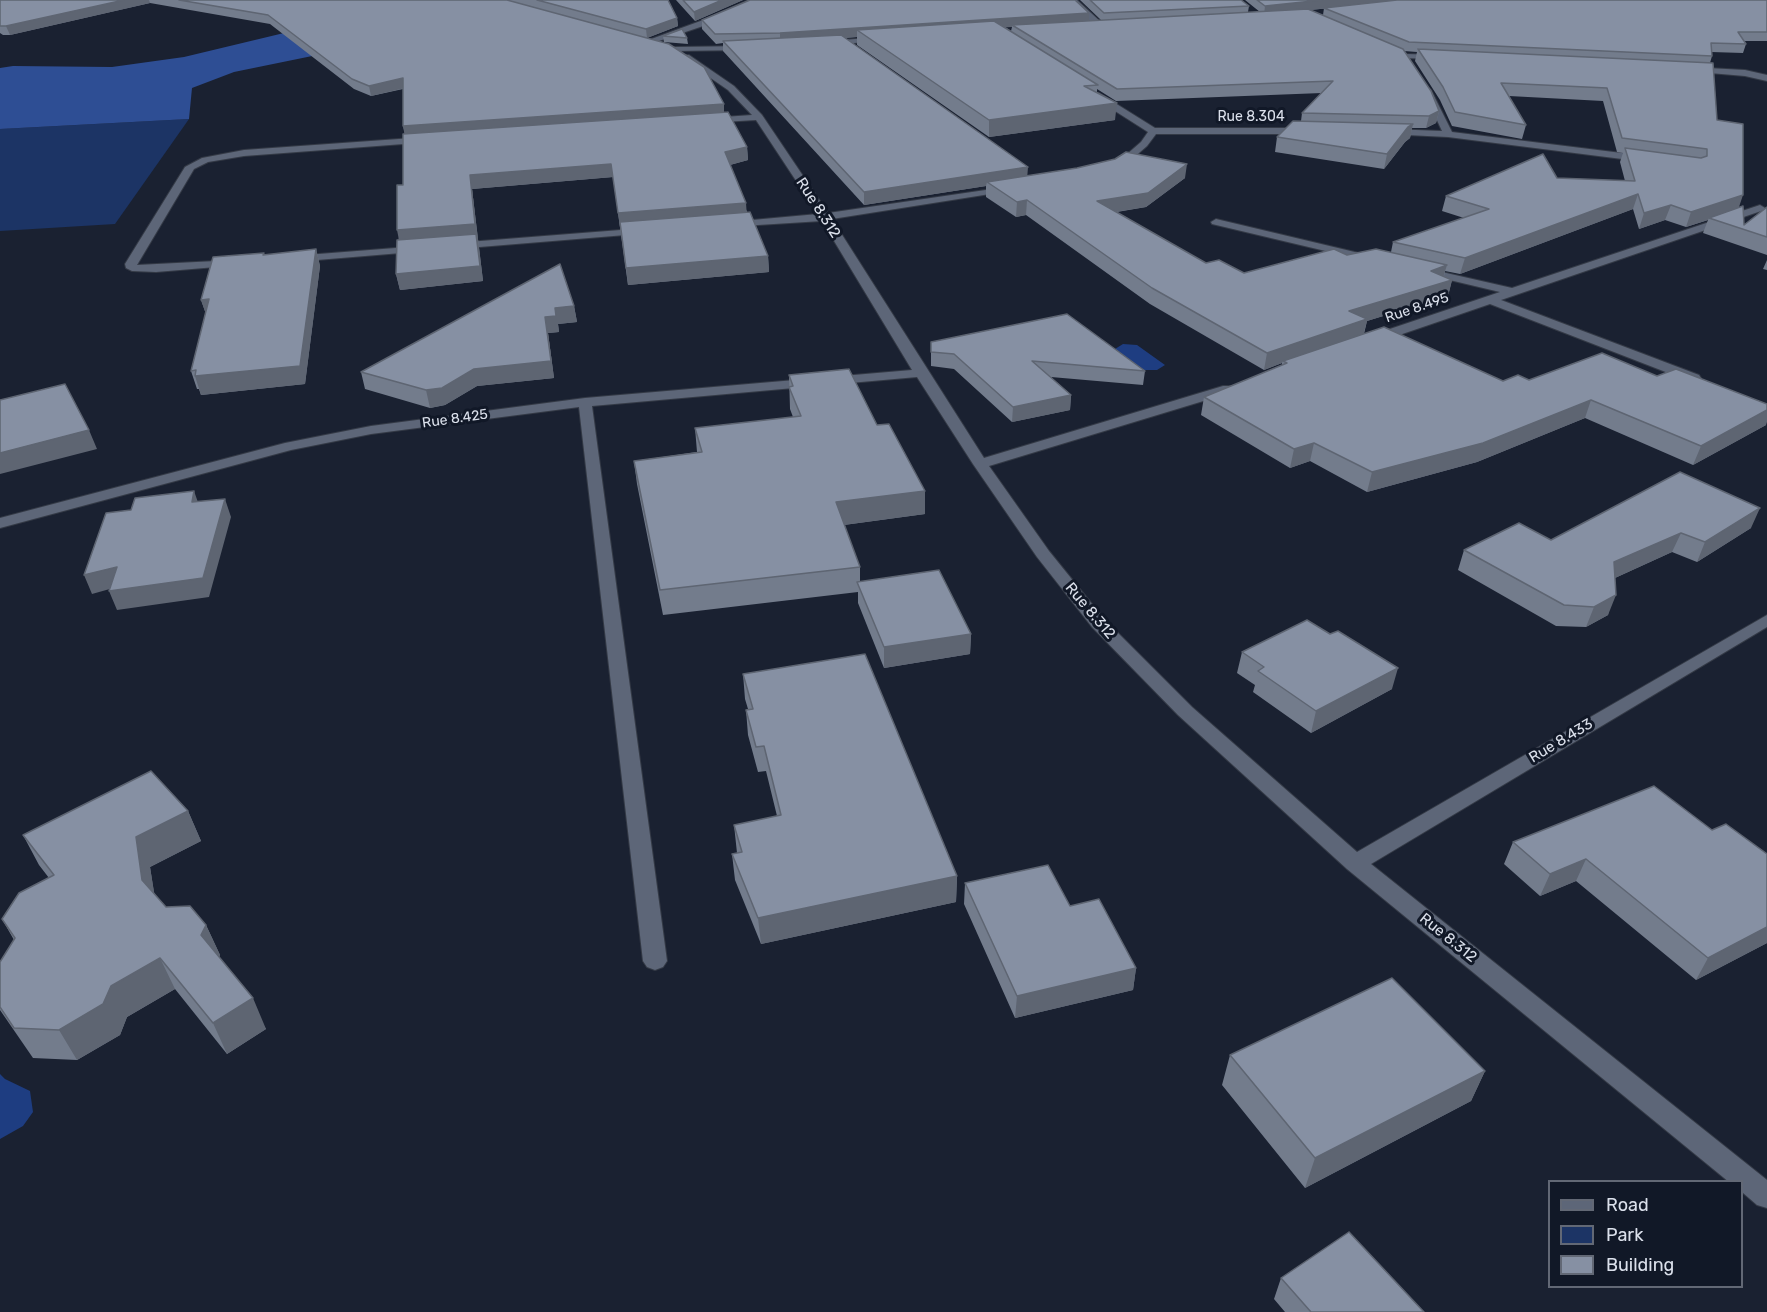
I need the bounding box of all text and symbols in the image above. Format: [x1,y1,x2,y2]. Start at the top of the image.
street label: Rue 8.304 [1217,109,1285,125]
street label: Rue 8.312 [792,175,844,241]
street label: Rue 8.495 [1383,289,1451,327]
street label: Rue 8.425 [421,406,489,432]
street label: Rue 8.312 [1061,579,1119,643]
street label: Rue 8.433 [1526,715,1596,767]
street label: Rue 8.312 [1416,910,1480,966]
legend [1548,1180,1743,1288]
text: Road [1606,1194,1649,1216]
text: Park [1606,1224,1643,1246]
text: Building [1606,1254,1674,1276]

